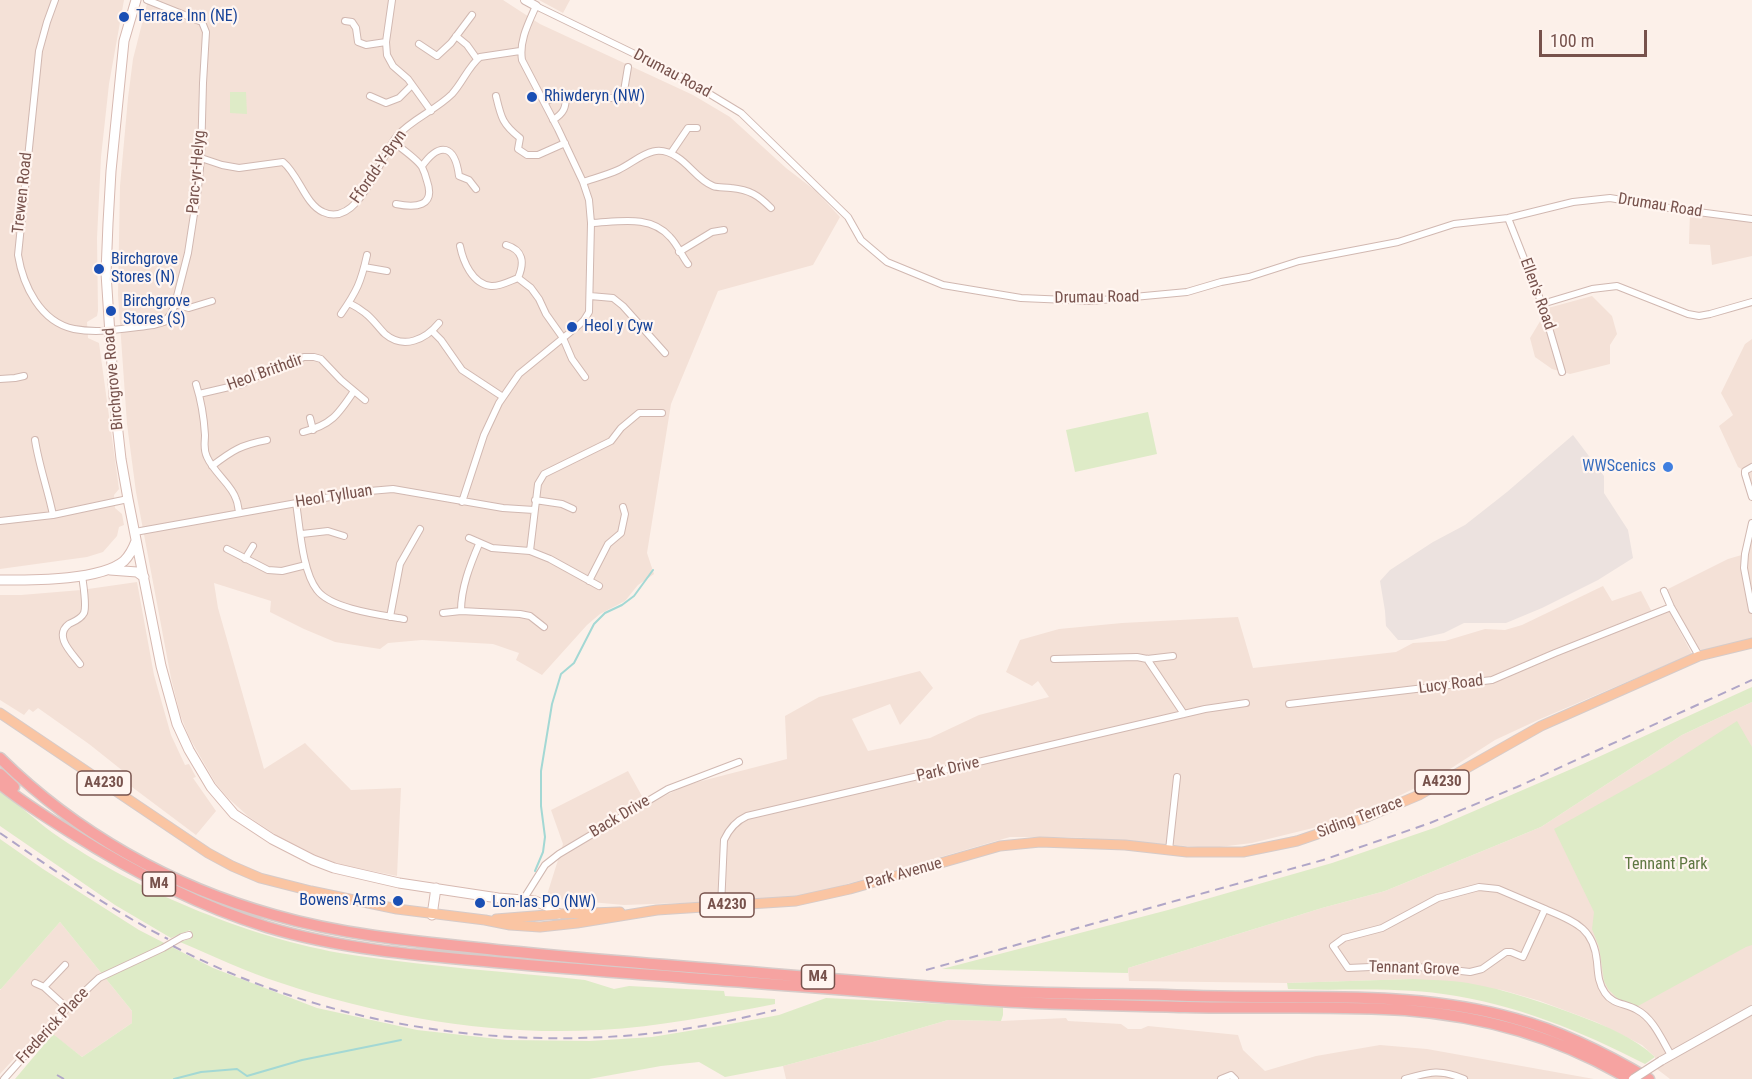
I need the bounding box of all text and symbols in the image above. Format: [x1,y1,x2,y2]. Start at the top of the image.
place label: Terrace Inn (NE) [136,7,238,27]
marker: Terrace Inn (NE) [117,10,131,24]
scale bar [1542,18,1650,56]
text: 100 m [1550,30,1594,51]
street label: Drumau Road [630,46,714,102]
place label: Rhiwderyn (NW) [544,87,645,107]
marker: Rhiwderyn (NW) [525,90,539,104]
street label: Ffordd-Y-Bryn [347,126,411,208]
street label: Parc-yr-Helyg [184,130,210,214]
street label: Trewen Road [9,152,37,234]
street label: Drumau Road [1617,190,1703,222]
place label: Birchgrove Stores (N) [111,250,178,288]
street label: Ellen's Road [1515,255,1559,333]
marker: Birchgrove Stores (N) [92,262,106,276]
street label: Drumau Road [1054,288,1140,308]
place label: Birchgrove Stores (S) [123,292,190,330]
marker: Birchgrove Stores (S) [104,304,118,318]
place label: Heol y Cyw [584,317,653,337]
marker: Heol y Cyw [565,320,579,334]
street label: Birchgrove Road [100,327,128,431]
street label: Heol Brithdir [225,350,305,396]
place label: WWScenics [1582,457,1656,477]
marker: WWScenics [1661,460,1675,474]
street label: Heol Tylluan [294,481,374,513]
street label: Lucy Road [1418,672,1484,698]
street label: Park Drive [915,753,981,787]
road number: A4230 [1415,770,1469,794]
road number: A4230 [77,771,131,795]
street label: Back Drive [587,792,653,842]
street label: Siding Terrace [1315,793,1405,843]
street label: Park Avenue [864,854,944,894]
park label: Tennant Park [1625,855,1707,875]
road number: M4 [142,872,176,896]
place label: Bowens Arms [299,891,386,911]
place label: Lon-las PO (NW) [492,893,596,913]
road number: A4230 [700,893,754,917]
marker: Bowens Arms [391,894,405,908]
marker: Lon-las PO (NW) [473,896,487,910]
street label: Tennant Grove [1368,958,1460,980]
road number: M4 [802,965,834,989]
street label: Frederick Place [13,984,93,1068]

